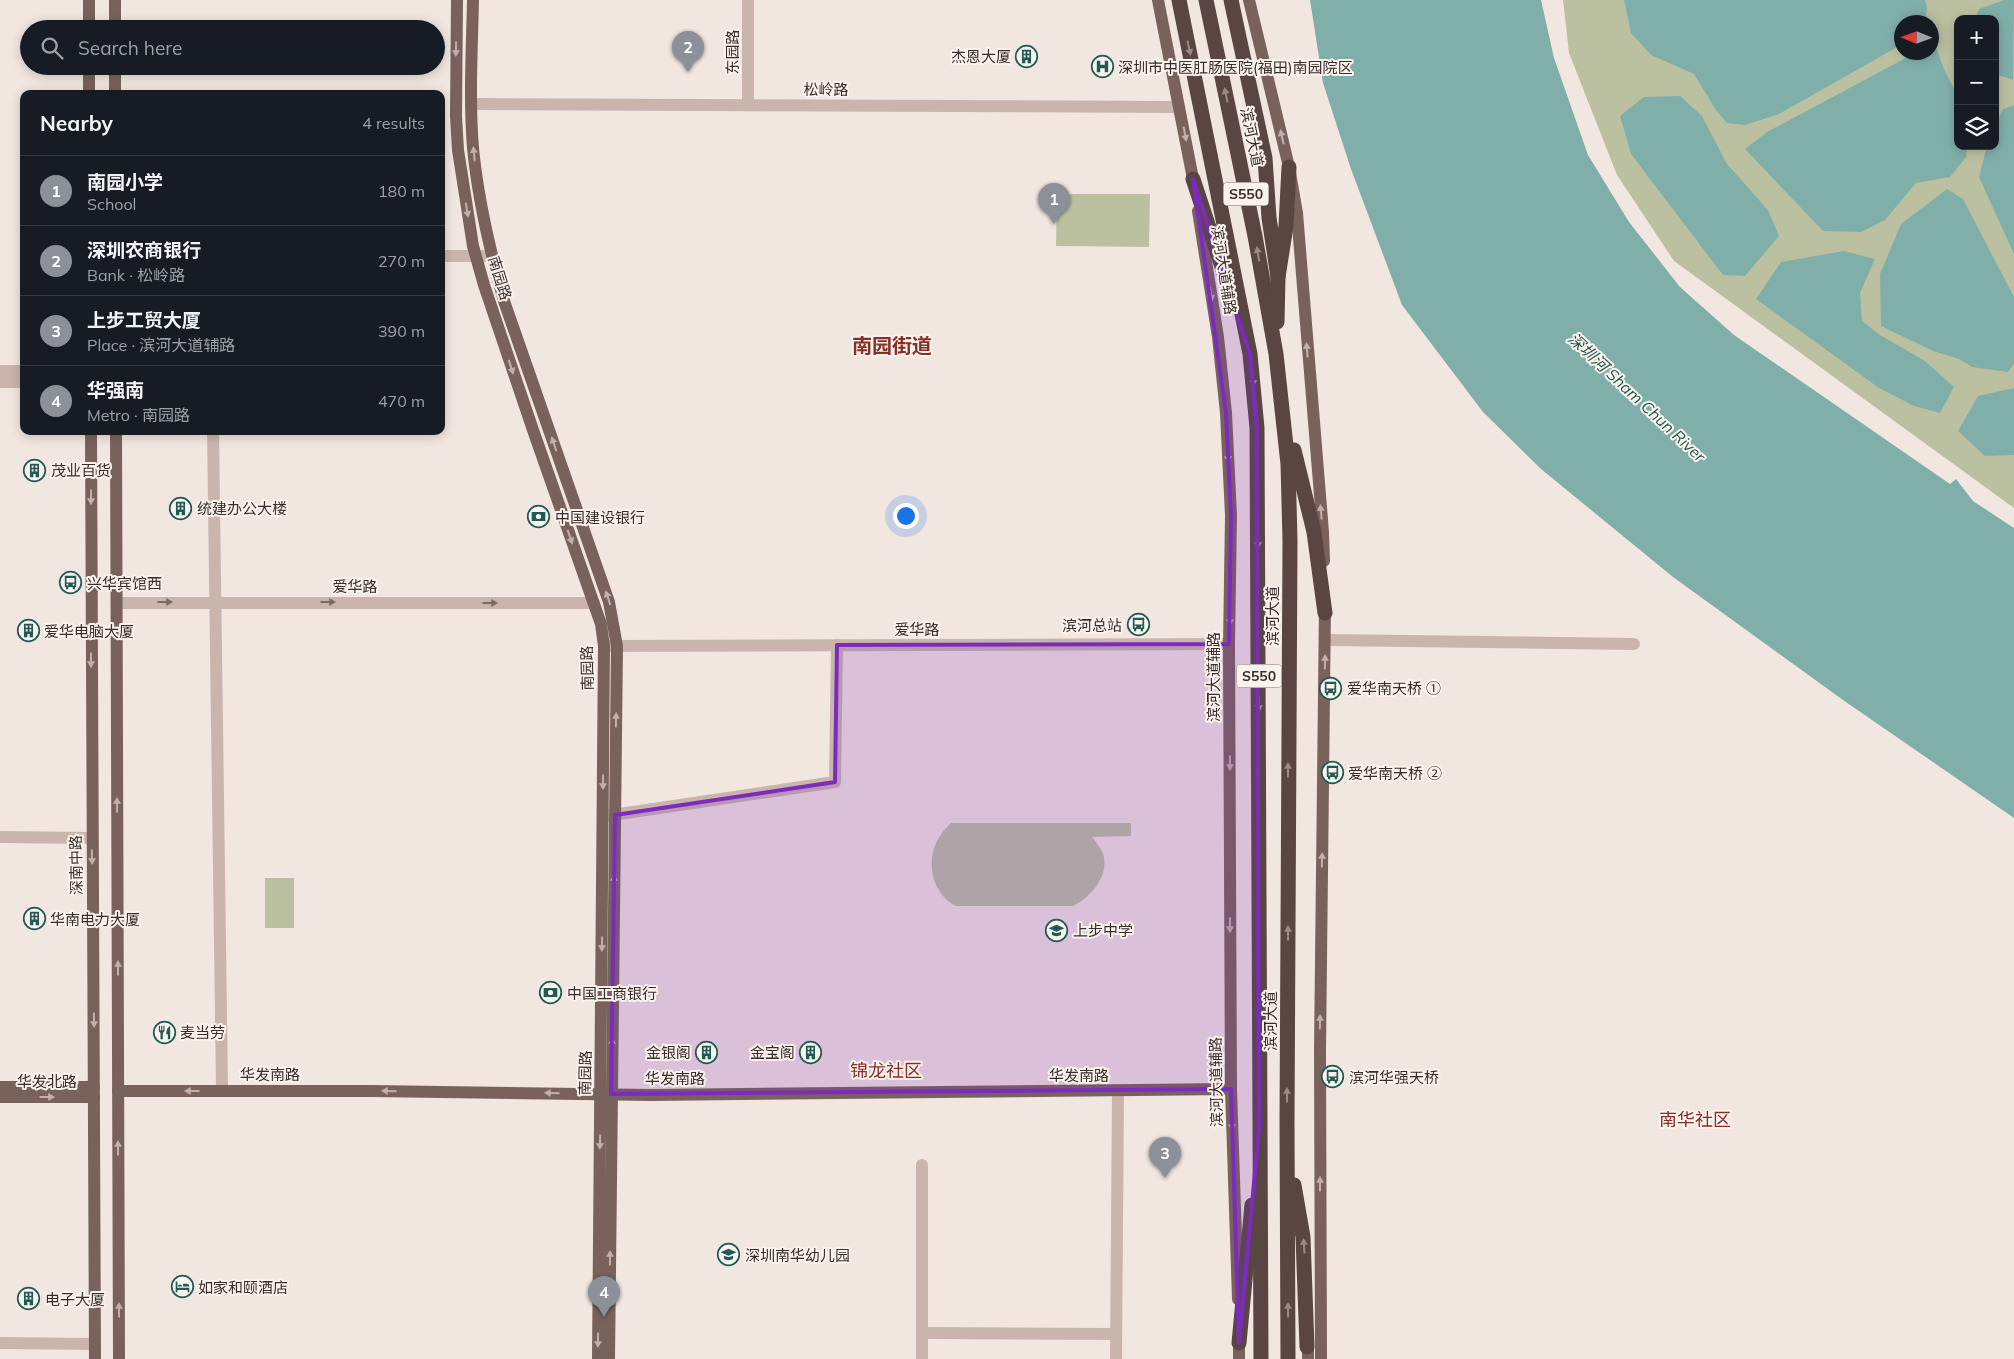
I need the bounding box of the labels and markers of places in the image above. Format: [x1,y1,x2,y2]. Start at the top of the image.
pin: 2 [672,31,704,72]
building icon: 杰恩大厦 [1015,44,1039,68]
place label: 杰恩大厦 [951,47,1011,66]
hospital icon: 深圳市中医肛肠医院(福田)南园院区 [1090,55,1114,79]
place label: 深圳市中医肛肠医院(福田)南园院区 [1118,58,1353,77]
pin: 1 [1038,183,1070,224]
building icon: 茂业百货 [23,458,47,482]
place label: 茂业百货 [51,461,111,480]
building icon: 统建办公大楼 [169,496,193,520]
place label: 统建办公大楼 [197,499,287,518]
bank icon: 中国建设银行 [527,505,551,529]
place label: 中国建设银行 [555,508,645,527]
bus stop icon: 兴华宾馆西 [59,571,83,595]
place label: 兴华宾馆西 [87,574,162,593]
bus stop icon: 滨河总站 [1126,613,1150,637]
place label: 滨河总站 [1062,616,1122,635]
building icon: 爱华电脑大厦 [16,619,40,643]
place label: 爱华电脑大厦 [44,622,134,641]
bus stop icon: 爱华南天桥 ① [1319,676,1343,700]
place label: 爱华南天桥 ① [1347,679,1441,698]
bus stop icon: 爱华南天桥 ② [1320,761,1344,785]
place label: 爱华南天桥 ② [1348,764,1442,783]
building icon: 华南电力大厦 [22,907,46,931]
place label: 华南电力大厦 [50,910,140,929]
school or university icon: 上步中学 [1045,918,1069,942]
place label: 上步中学 [1073,921,1133,940]
bank icon: 中国工商银行 [539,981,563,1005]
place label: 中国工商银行 [567,984,657,1003]
restaurant icon: 麦当劳 [152,1020,176,1044]
place label: 麦当劳 [180,1023,225,1042]
building icon: 金银阁 [695,1040,719,1064]
building icon: 金宝阁 [799,1040,823,1064]
place label: 金银阁 [646,1043,691,1062]
place label: 金宝阁 [750,1043,795,1062]
bus stop icon: 滨河华强天桥 [1321,1065,1345,1089]
place label: 滨河华强天桥 [1349,1068,1439,1087]
pin: 3 [1149,1137,1181,1178]
school or university icon: 深圳南华幼儿园 [717,1243,741,1267]
place label: 深圳南华幼儿园 [745,1246,850,1265]
hotel icon: 如家和颐酒店 [170,1275,194,1299]
pin: 4 [588,1276,620,1317]
place label: 如家和颐酒店 [198,1278,288,1297]
building icon: 电子大厦 [17,1287,41,1311]
place label: 电子大厦 [45,1290,105,1309]

